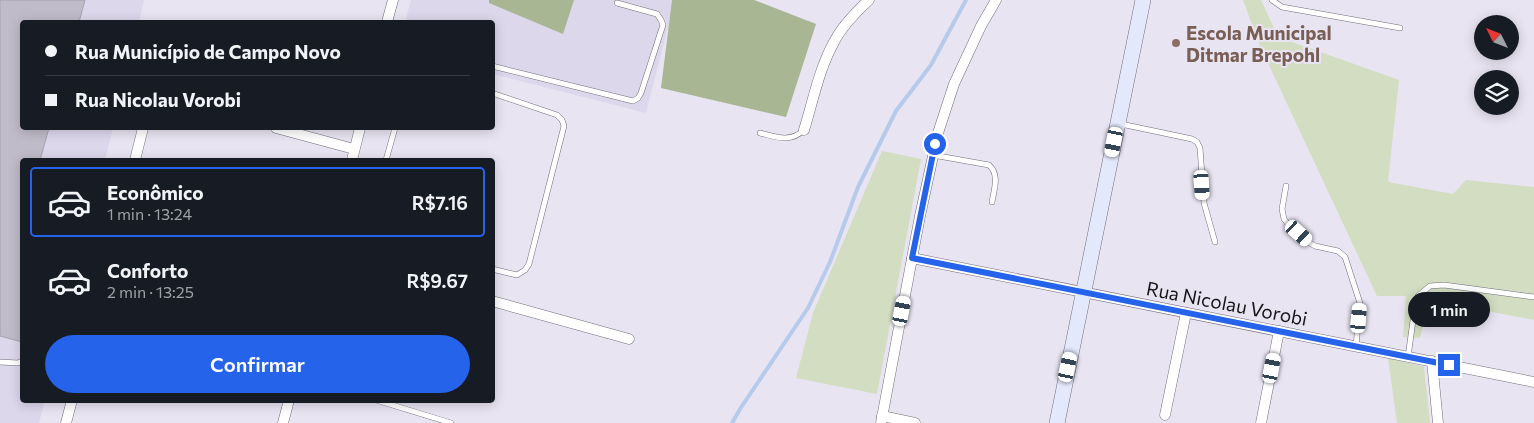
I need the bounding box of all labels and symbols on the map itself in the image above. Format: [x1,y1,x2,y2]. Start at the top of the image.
north arrow [1474,15,1519,60]
place label: Escola Municipal Ditmar Brepohl [1186,21,1332,66]
marker: Escola Municipal Ditmar Brepohl [1170,37,1182,49]
car [1103,126,1124,158]
route start [924,133,946,155]
car [1193,170,1210,200]
car [1282,217,1315,249]
street label: Rua Nicolau Vorobi [1145,276,1309,330]
callout: 1 min [1408,292,1490,328]
car [891,295,912,327]
car [1350,302,1367,334]
car [1057,351,1078,383]
car [1261,352,1282,384]
route end [1438,354,1460,376]

